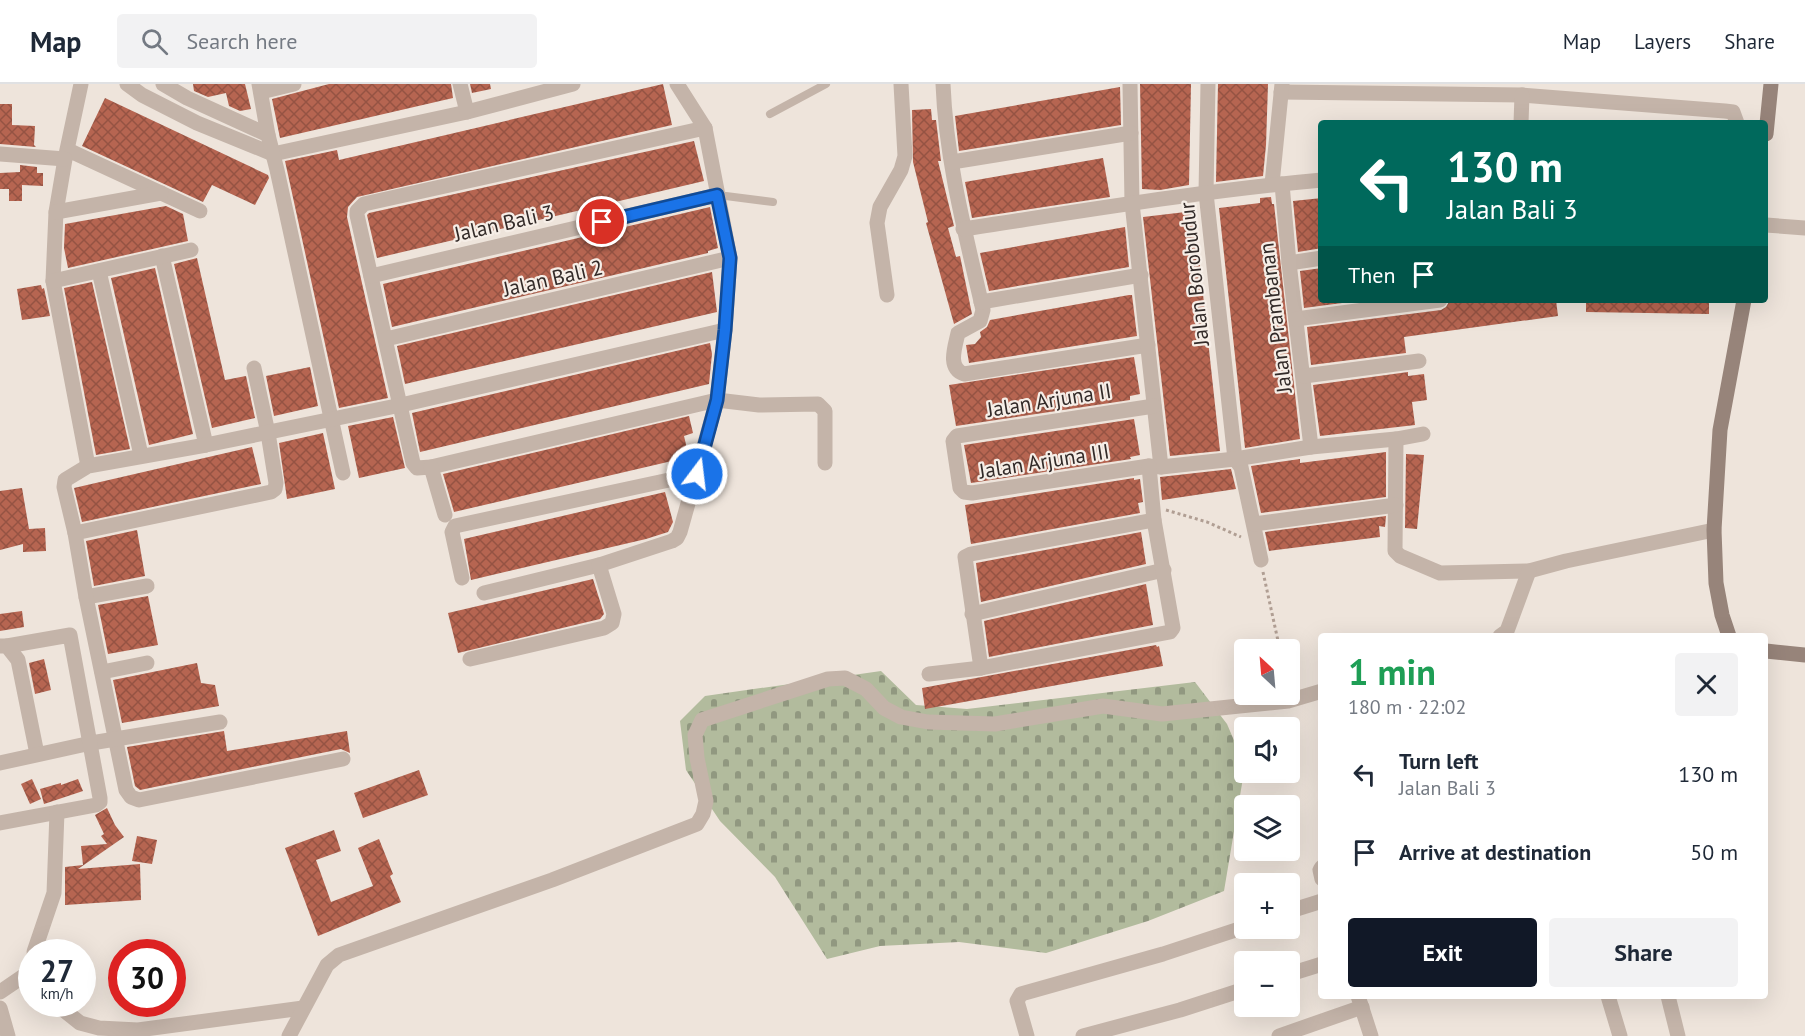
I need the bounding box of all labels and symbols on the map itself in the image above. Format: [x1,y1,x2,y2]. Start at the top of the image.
pin [576,196,627,247]
street label: Jalan Bali 3 [450,198,557,248]
street label: Jalan Borobudur [1173,201,1215,348]
street label: Jalan Prambanan [1252,241,1298,396]
street label: Jalan Bali 2 [499,253,606,303]
street label: Jalan Arjuna II [984,377,1113,423]
street label: Jalan Arjuna III [976,437,1111,485]
position arrow [665,442,729,506]
north arrow [1234,639,1300,705]
speed limit sign: 30 [108,939,186,1017]

